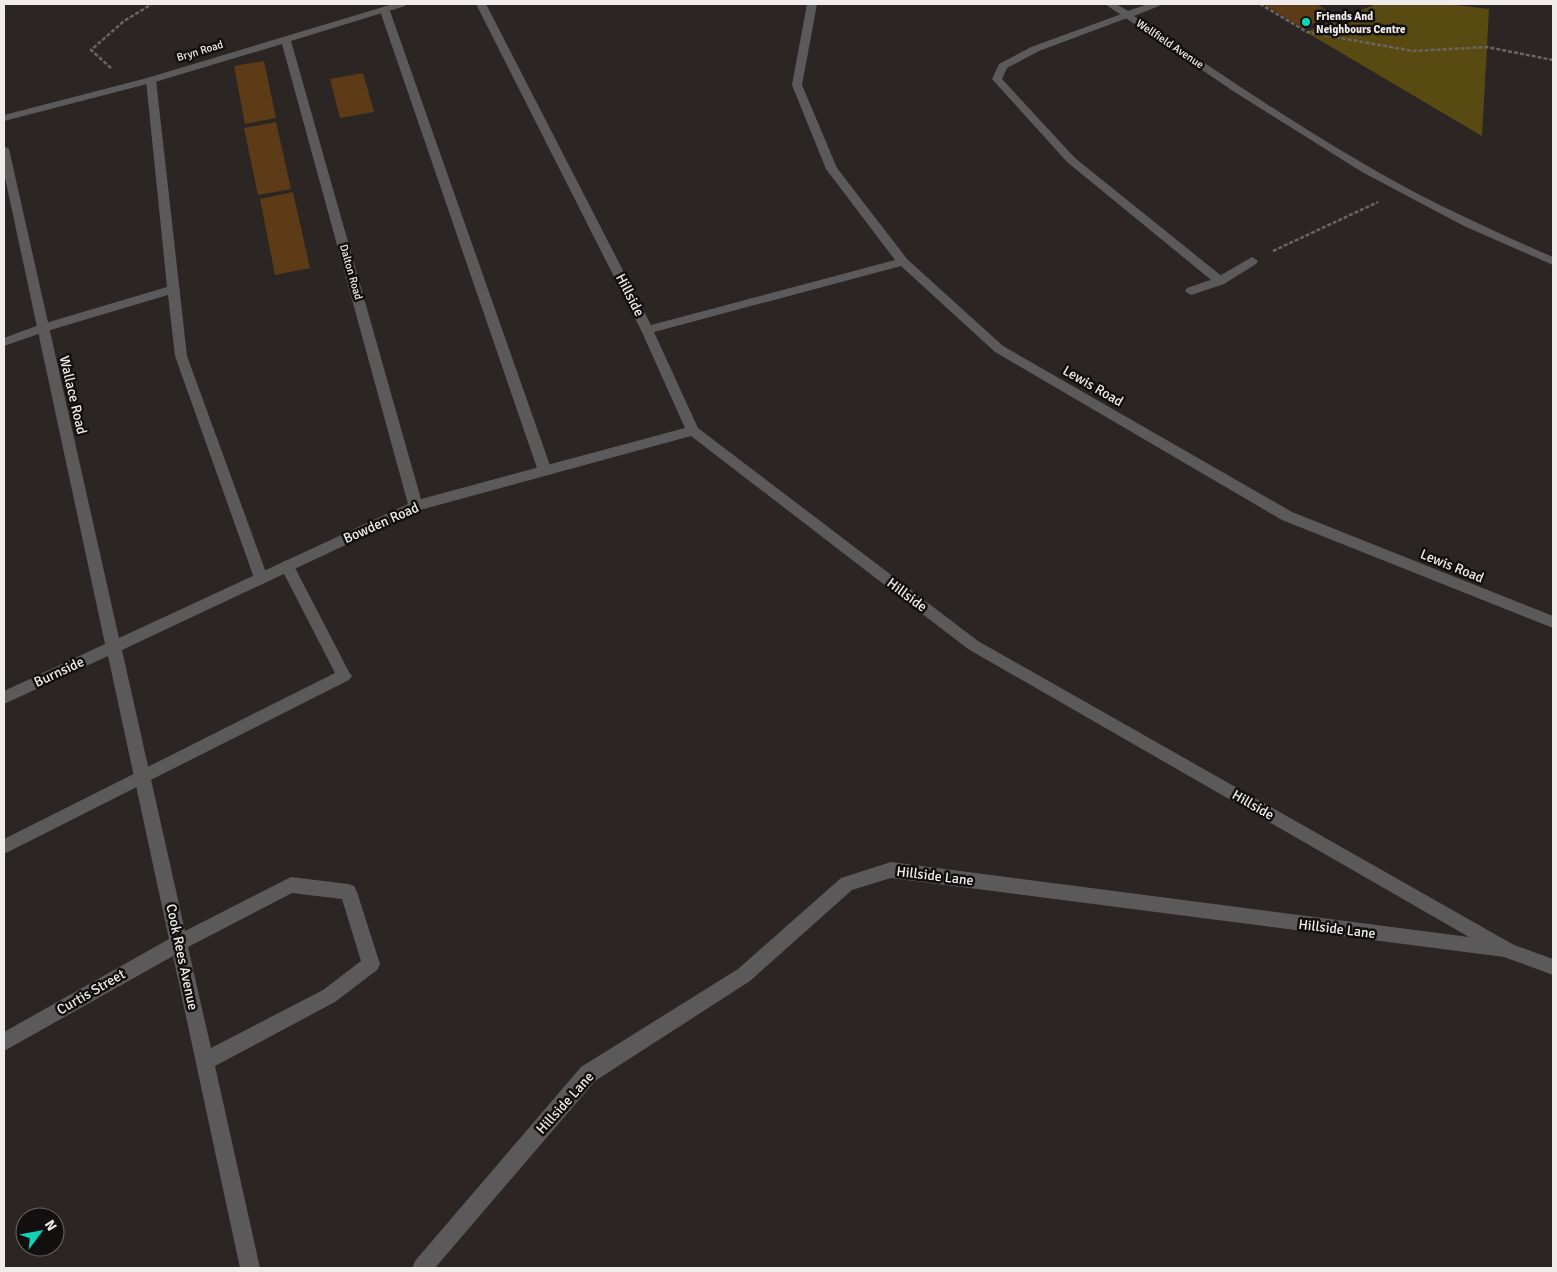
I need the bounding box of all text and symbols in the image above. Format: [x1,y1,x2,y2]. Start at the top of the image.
place label: Friends And Neighbours Centre [1316,10,1406,36]
marker: Friends And Neighbours Centre [1300,16,1312,28]
street label: Wellfield Avenue [1134,17,1206,71]
street label: Bryn Road [175,38,225,64]
street label: Dalton Road [337,243,365,301]
street label: Hillside [612,271,648,319]
street label: Wallace Road [56,354,90,436]
street label: Lewis Road [1060,362,1126,410]
street label: Bowden Road [341,499,421,547]
street label: Lewis Road [1418,546,1486,586]
street label: Hillside [884,574,930,616]
street label: Burnside [31,653,87,691]
street label: Hillside [1229,786,1277,824]
street label: Hillside Lane [895,863,975,889]
street label: Cook Rees Avenue [162,902,202,1012]
street label: Hillside Lane [1297,916,1377,942]
street label: Curtis Street [54,966,128,1018]
street label: Hillside Lane [533,1068,597,1138]
north arrow [15,1207,65,1257]
text: N [41,1217,60,1234]

